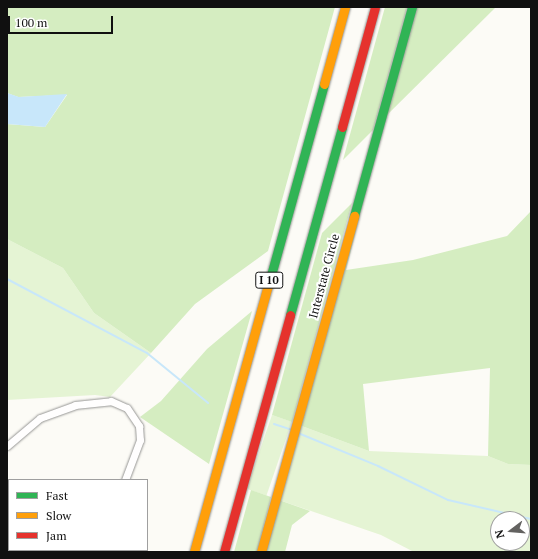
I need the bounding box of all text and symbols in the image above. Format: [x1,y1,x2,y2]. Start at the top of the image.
scale bar [10,8,115,34]
text: 100 m [15,15,47,30]
street label: Interstate Circle [306,232,342,320]
road number: I 10 [255,271,283,289]
legend [8,479,148,551]
text: Fast [46,488,68,503]
text: Slow [46,508,71,523]
north arrow [490,511,530,551]
text: Jam [46,528,67,543]
text: N [492,528,507,540]

